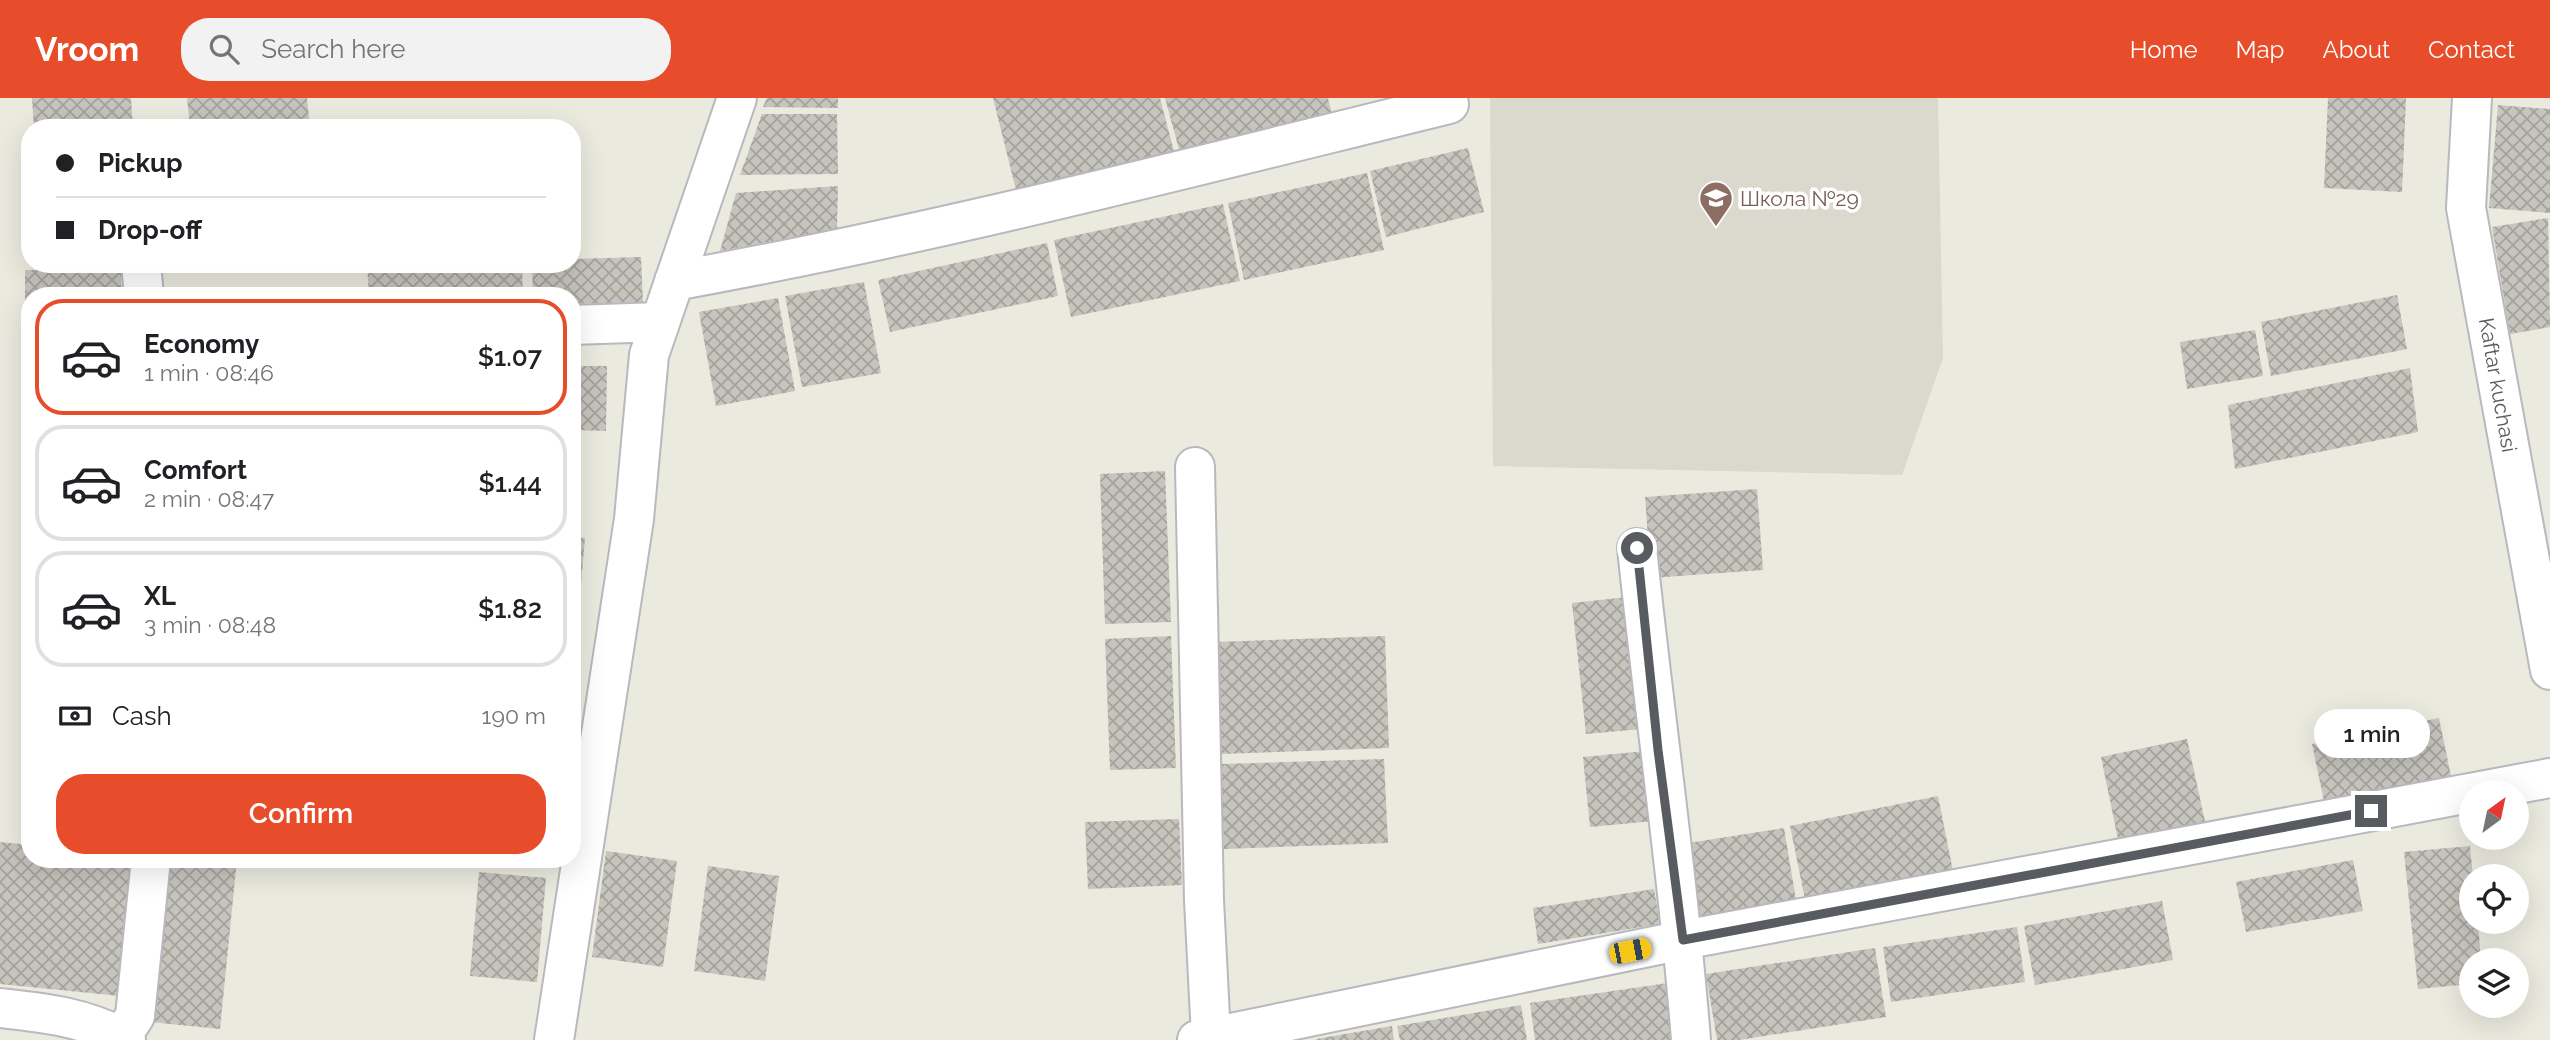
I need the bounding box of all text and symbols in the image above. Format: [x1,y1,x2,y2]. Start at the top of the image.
search box [181,18,671,81]
text: Vroom [35,30,139,69]
icon: search [205,30,243,68]
text: Search here [261,34,406,64]
text: Home [2130,35,2198,64]
text: Map [2236,35,2284,64]
text: About [2322,35,2390,64]
text: Contact [2428,35,2515,64]
text: Pickup [98,148,183,178]
school or university icon: Школа №29 [1697,179,1735,228]
place label: Школа №29 [1740,186,1859,211]
text: Drop-off [98,215,202,245]
street label: Kaftar kuchasi [2474,316,2522,454]
icon: car [60,326,123,389]
text: Economy [144,329,259,359]
text: $1.07 [478,342,542,372]
text: 1 min · 08:46 [144,359,274,386]
icon: car [60,452,123,515]
text: Comfort [144,455,247,485]
text: $1.44 [479,468,542,498]
text: 2 min · 08:47 [144,485,274,512]
route start [1621,532,1653,564]
icon: car [60,578,123,641]
text: XL [144,581,176,611]
text: $1.82 [478,594,542,624]
text: 3 min · 08:48 [144,611,276,638]
icon: cash [56,697,94,735]
text: Cash [112,701,172,731]
text: 190 m [482,702,546,729]
callout: 1 min [2313,710,2429,758]
text: 1 min [2343,720,2401,747]
button: Confirm [56,774,546,854]
north arrow [2459,780,2529,850]
map controls [2459,780,2529,1018]
route end [2355,795,2387,827]
button: locate [2459,864,2529,934]
car [1608,937,1653,965]
button: layers [2459,948,2529,1018]

